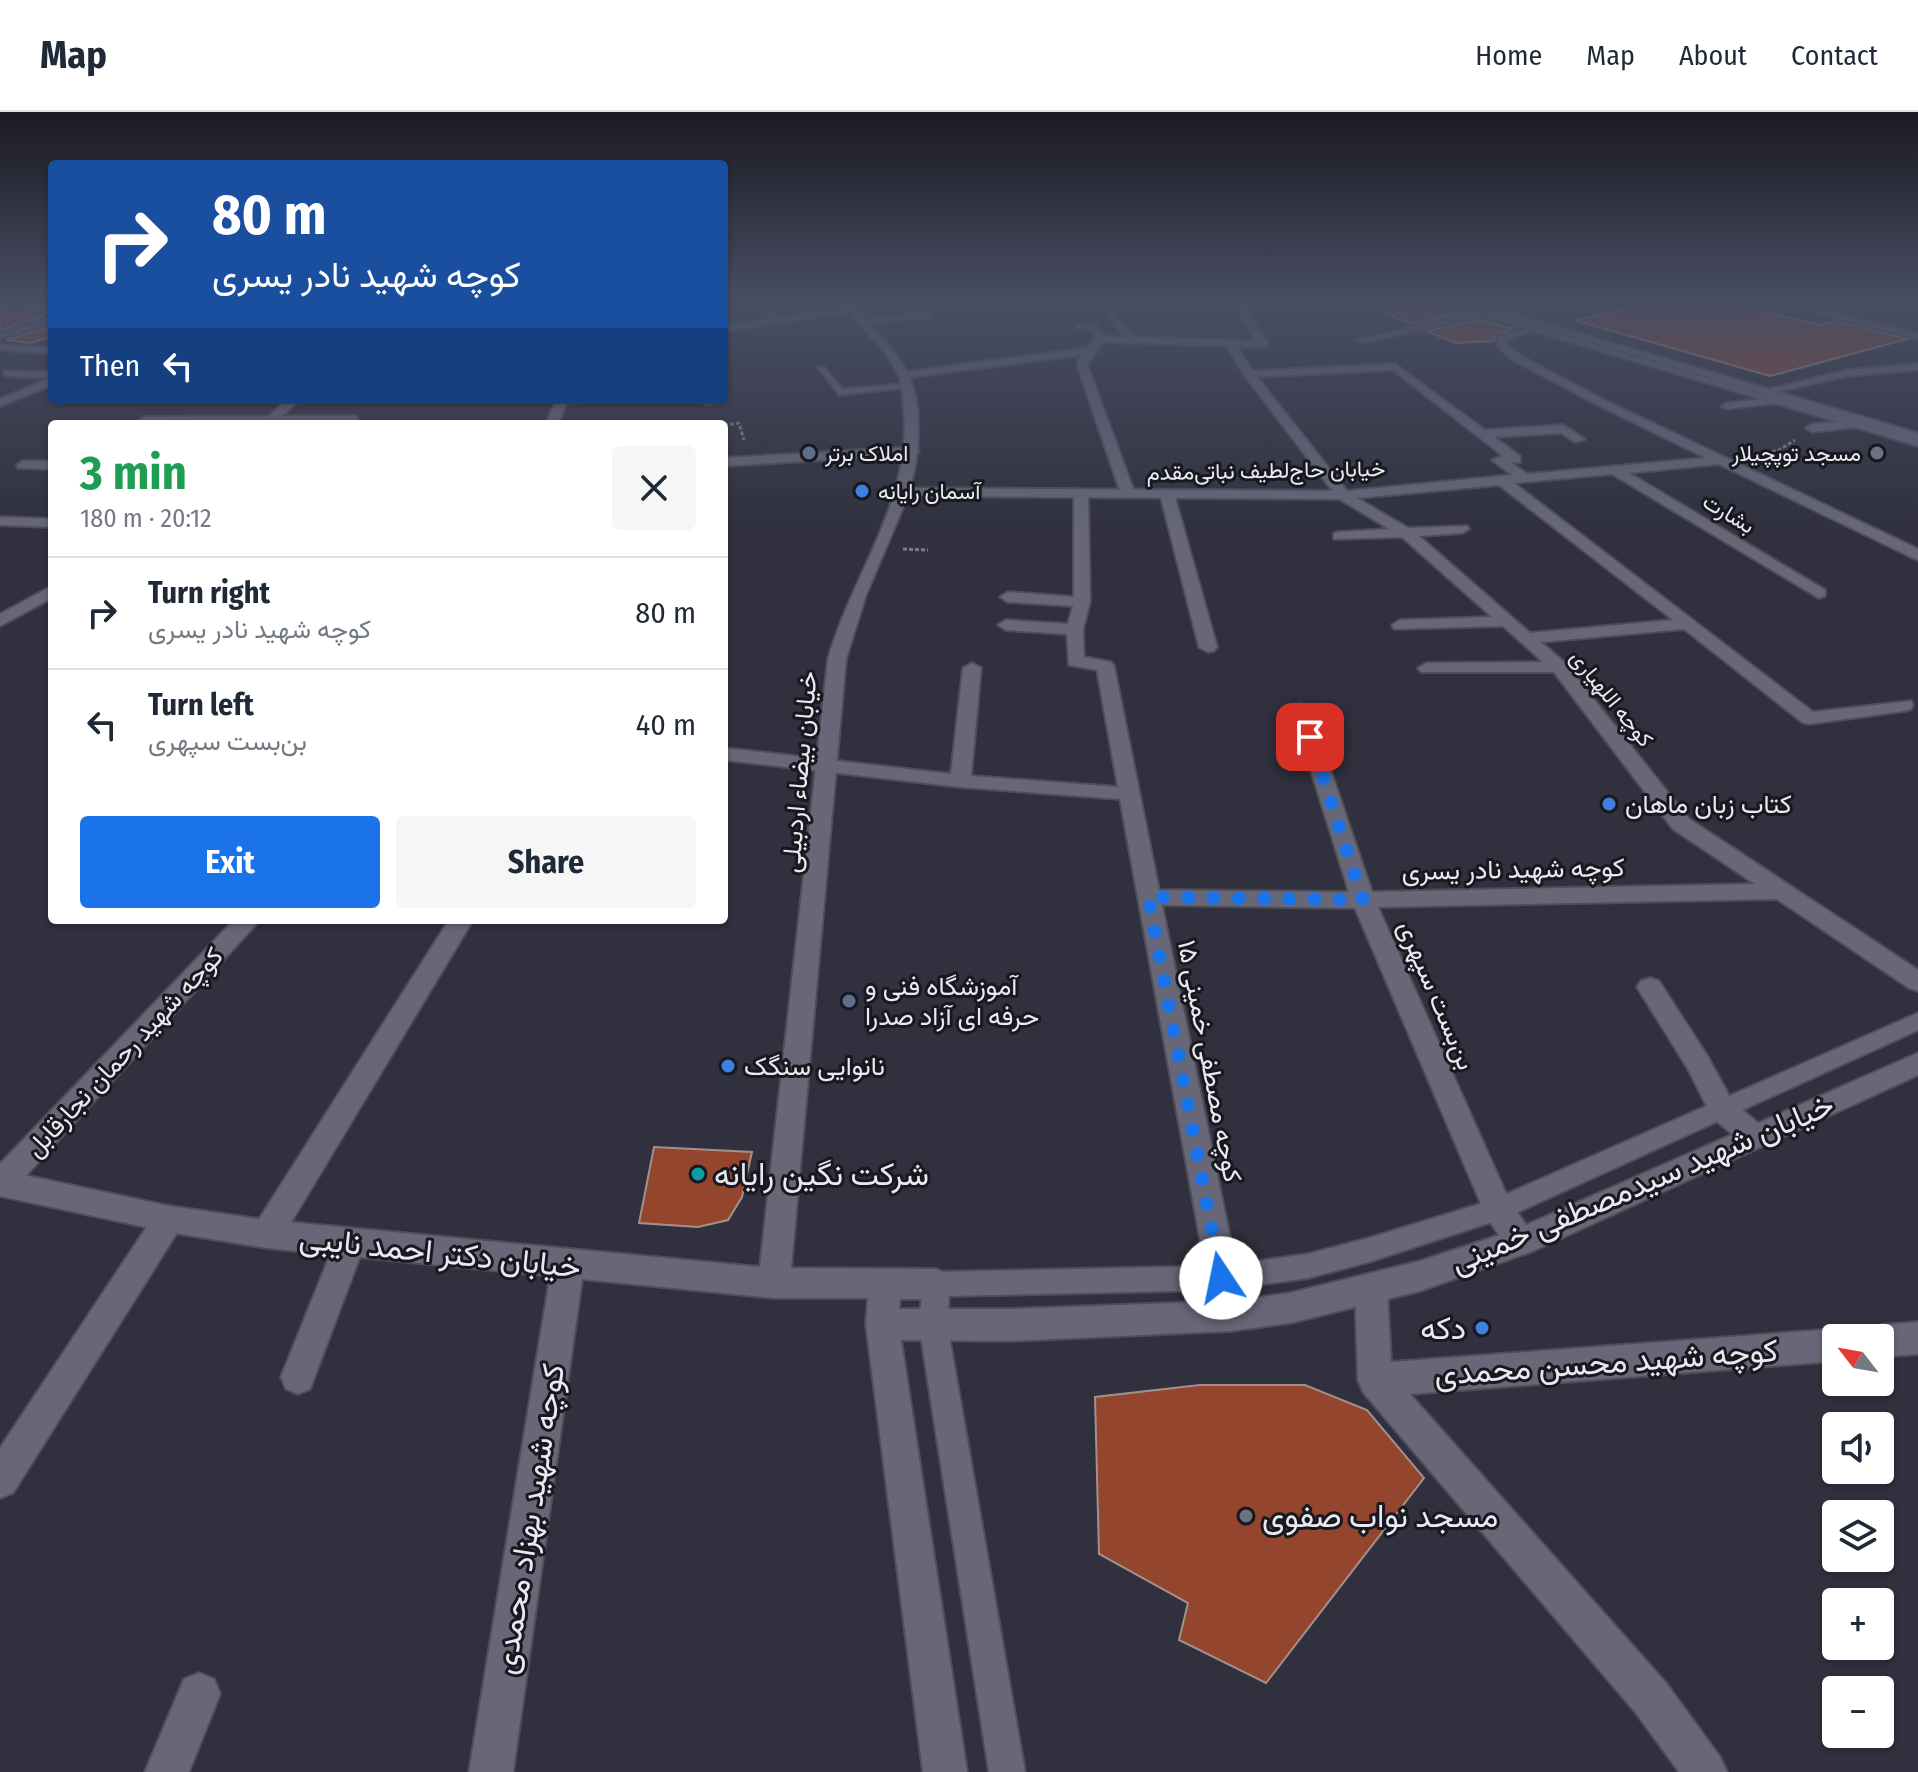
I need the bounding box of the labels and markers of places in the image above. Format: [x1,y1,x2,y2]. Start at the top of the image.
place label: املاک برتر [824,440,908,467]
place label: مسجد توپچیلار [1731,440,1861,468]
marker: املاک برتر [800,444,818,462]
marker: مسجد توپچیلار [1868,444,1886,462]
place label: آسمان رایانه [878,478,982,505]
marker: آسمان رایانه [853,482,871,500]
pin [1276,703,1344,771]
place label: کتاب زبان ماهان [1625,789,1792,820]
marker: کتاب زبان ماهان [1600,795,1618,813]
place label: آموزشگاه فنی و حرفه ای آزاد صدرا [865,971,1039,1032]
marker: آموزشگاه فنی و حرفه ای آزاد صدرا [840,992,858,1010]
place label: نانوایی سنگک [744,1051,885,1082]
marker: نانوایی سنگک [719,1057,737,1075]
place label: شرکت نگین رایانه [714,1155,929,1194]
marker: شرکت نگین رایانه [689,1165,707,1183]
place label: دکه [1420,1309,1466,1347]
marker: دکه [1473,1319,1491,1337]
place label: مسجد نواب صفوی [1262,1497,1498,1536]
marker: مسجد نواب صفوی [1237,1507,1255,1525]

